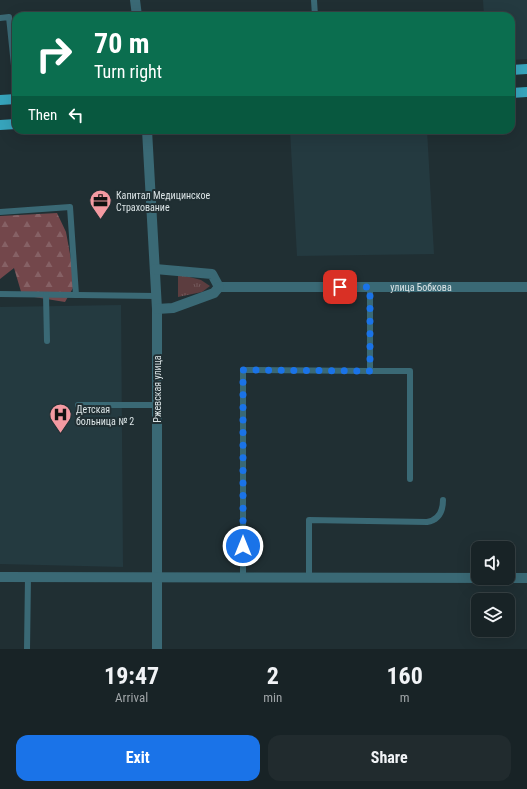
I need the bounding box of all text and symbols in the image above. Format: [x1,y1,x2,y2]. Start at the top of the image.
text: 70 m [94,27,150,60]
icon: right [28,28,80,80]
text: Turn right [94,61,162,82]
icon: left [65,104,87,126]
text: Then [28,106,57,124]
office icon: Капитал Медицинское Страхование [87,188,113,221]
place label: Капитал Медицинское Страхование [116,190,210,213]
pin [323,270,357,304]
icon: arrive [329,276,351,298]
street label: улица Бобкова [390,282,452,293]
street label: Ржевская улица [152,355,163,423]
hospital icon: Детская больница № 2 [48,402,74,435]
place label: Детская больница № 2 [76,404,134,427]
position arrow [222,525,264,567]
map controls [471,541,515,637]
button: sound [471,541,515,585]
button: layers [471,593,515,637]
text: 19:47 [104,662,159,690]
text: 2 [267,662,279,690]
text: 160 [386,662,423,690]
text: Arrival [115,690,148,705]
text: min [263,690,282,705]
text: m [400,690,410,705]
button: Exit [16,735,260,781]
button: Share [268,735,511,781]

